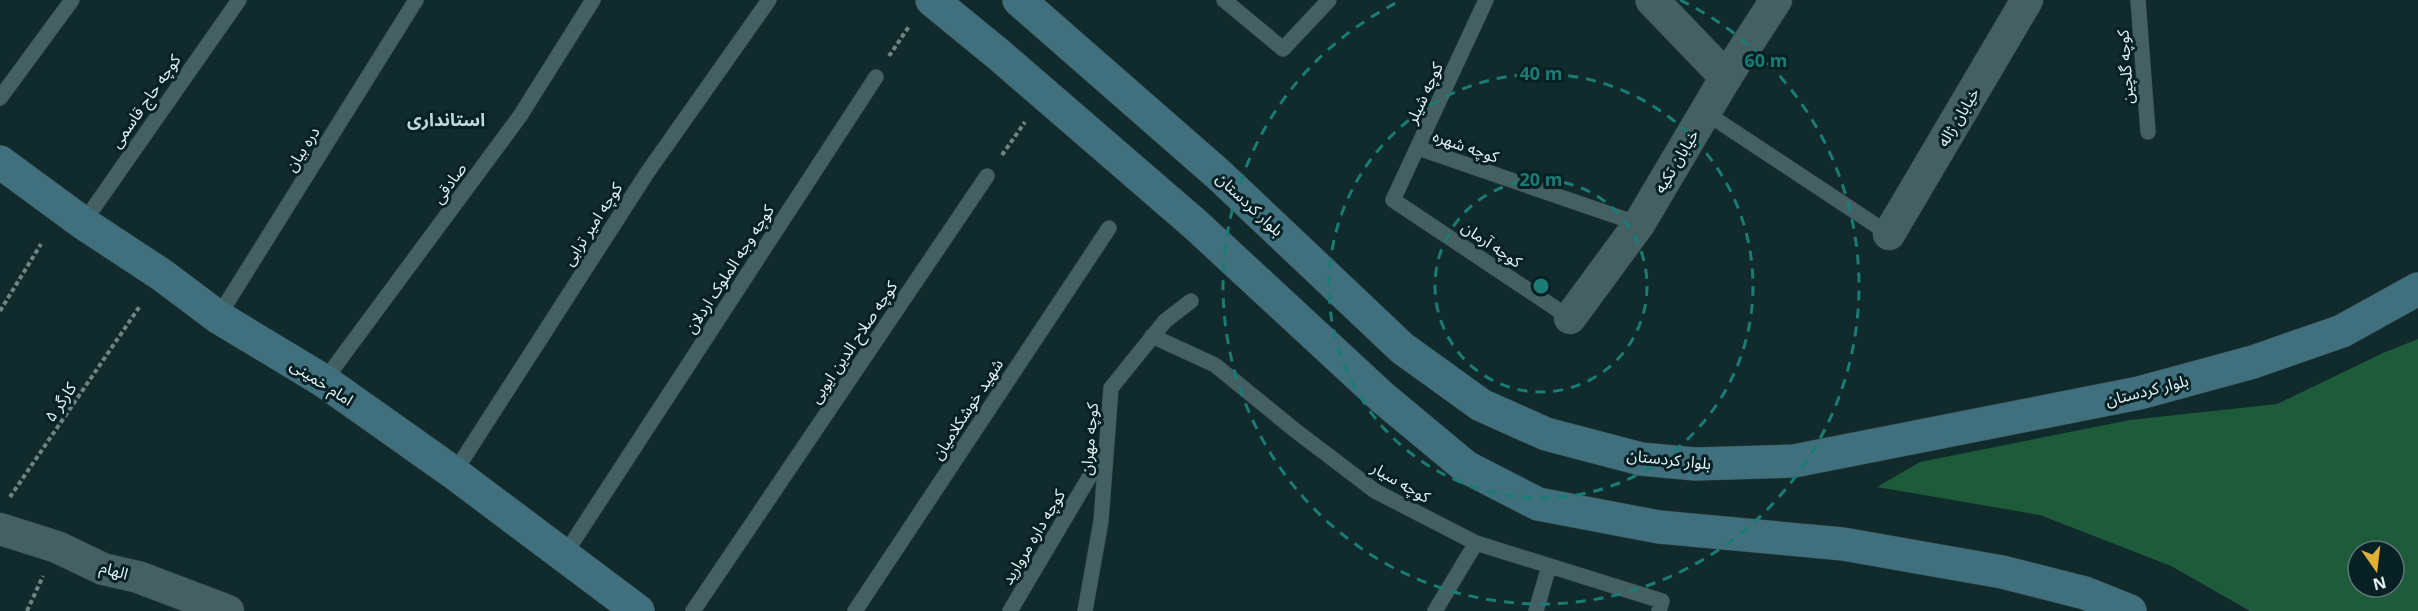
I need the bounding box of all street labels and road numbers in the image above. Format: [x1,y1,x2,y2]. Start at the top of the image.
street label: کوچه گلچین [2111,29,2139,105]
street label: کوچه حاج قاسمی [105,50,187,153]
street label: کوچه شیلر [1400,58,1448,128]
street label: خیابان ژاله [1932,83,1984,151]
street label: دره بیان [280,122,324,176]
street label: کوچه شهره [1430,124,1502,168]
street label: خیابان تکیه [1648,125,1704,197]
street label: صادقی [427,158,471,208]
street label: بلوار کردستان [1212,167,1288,241]
street label: کوچه امیر ترابی [557,178,627,270]
street label: کوچه وجه الملوک اردلان [679,200,779,337]
street label: کوچه آرمان [1457,216,1527,273]
street label: کوچه صلاح الدین ایوبی [804,276,904,409]
street label: امام خمینی [285,354,358,412]
street label: شهید خوشکلامیان [926,354,1008,464]
street label: بلوار کردستان [2103,369,2191,411]
street label: کارگر ۵ [39,378,81,426]
street label: کوچه مهران [1075,401,1103,476]
street label: بلوار کردستان [1626,444,1712,474]
street label: کوچه سیار [1367,456,1435,508]
street label: کوچه داره مروارید [996,485,1070,589]
street label: الهام [97,556,131,586]

